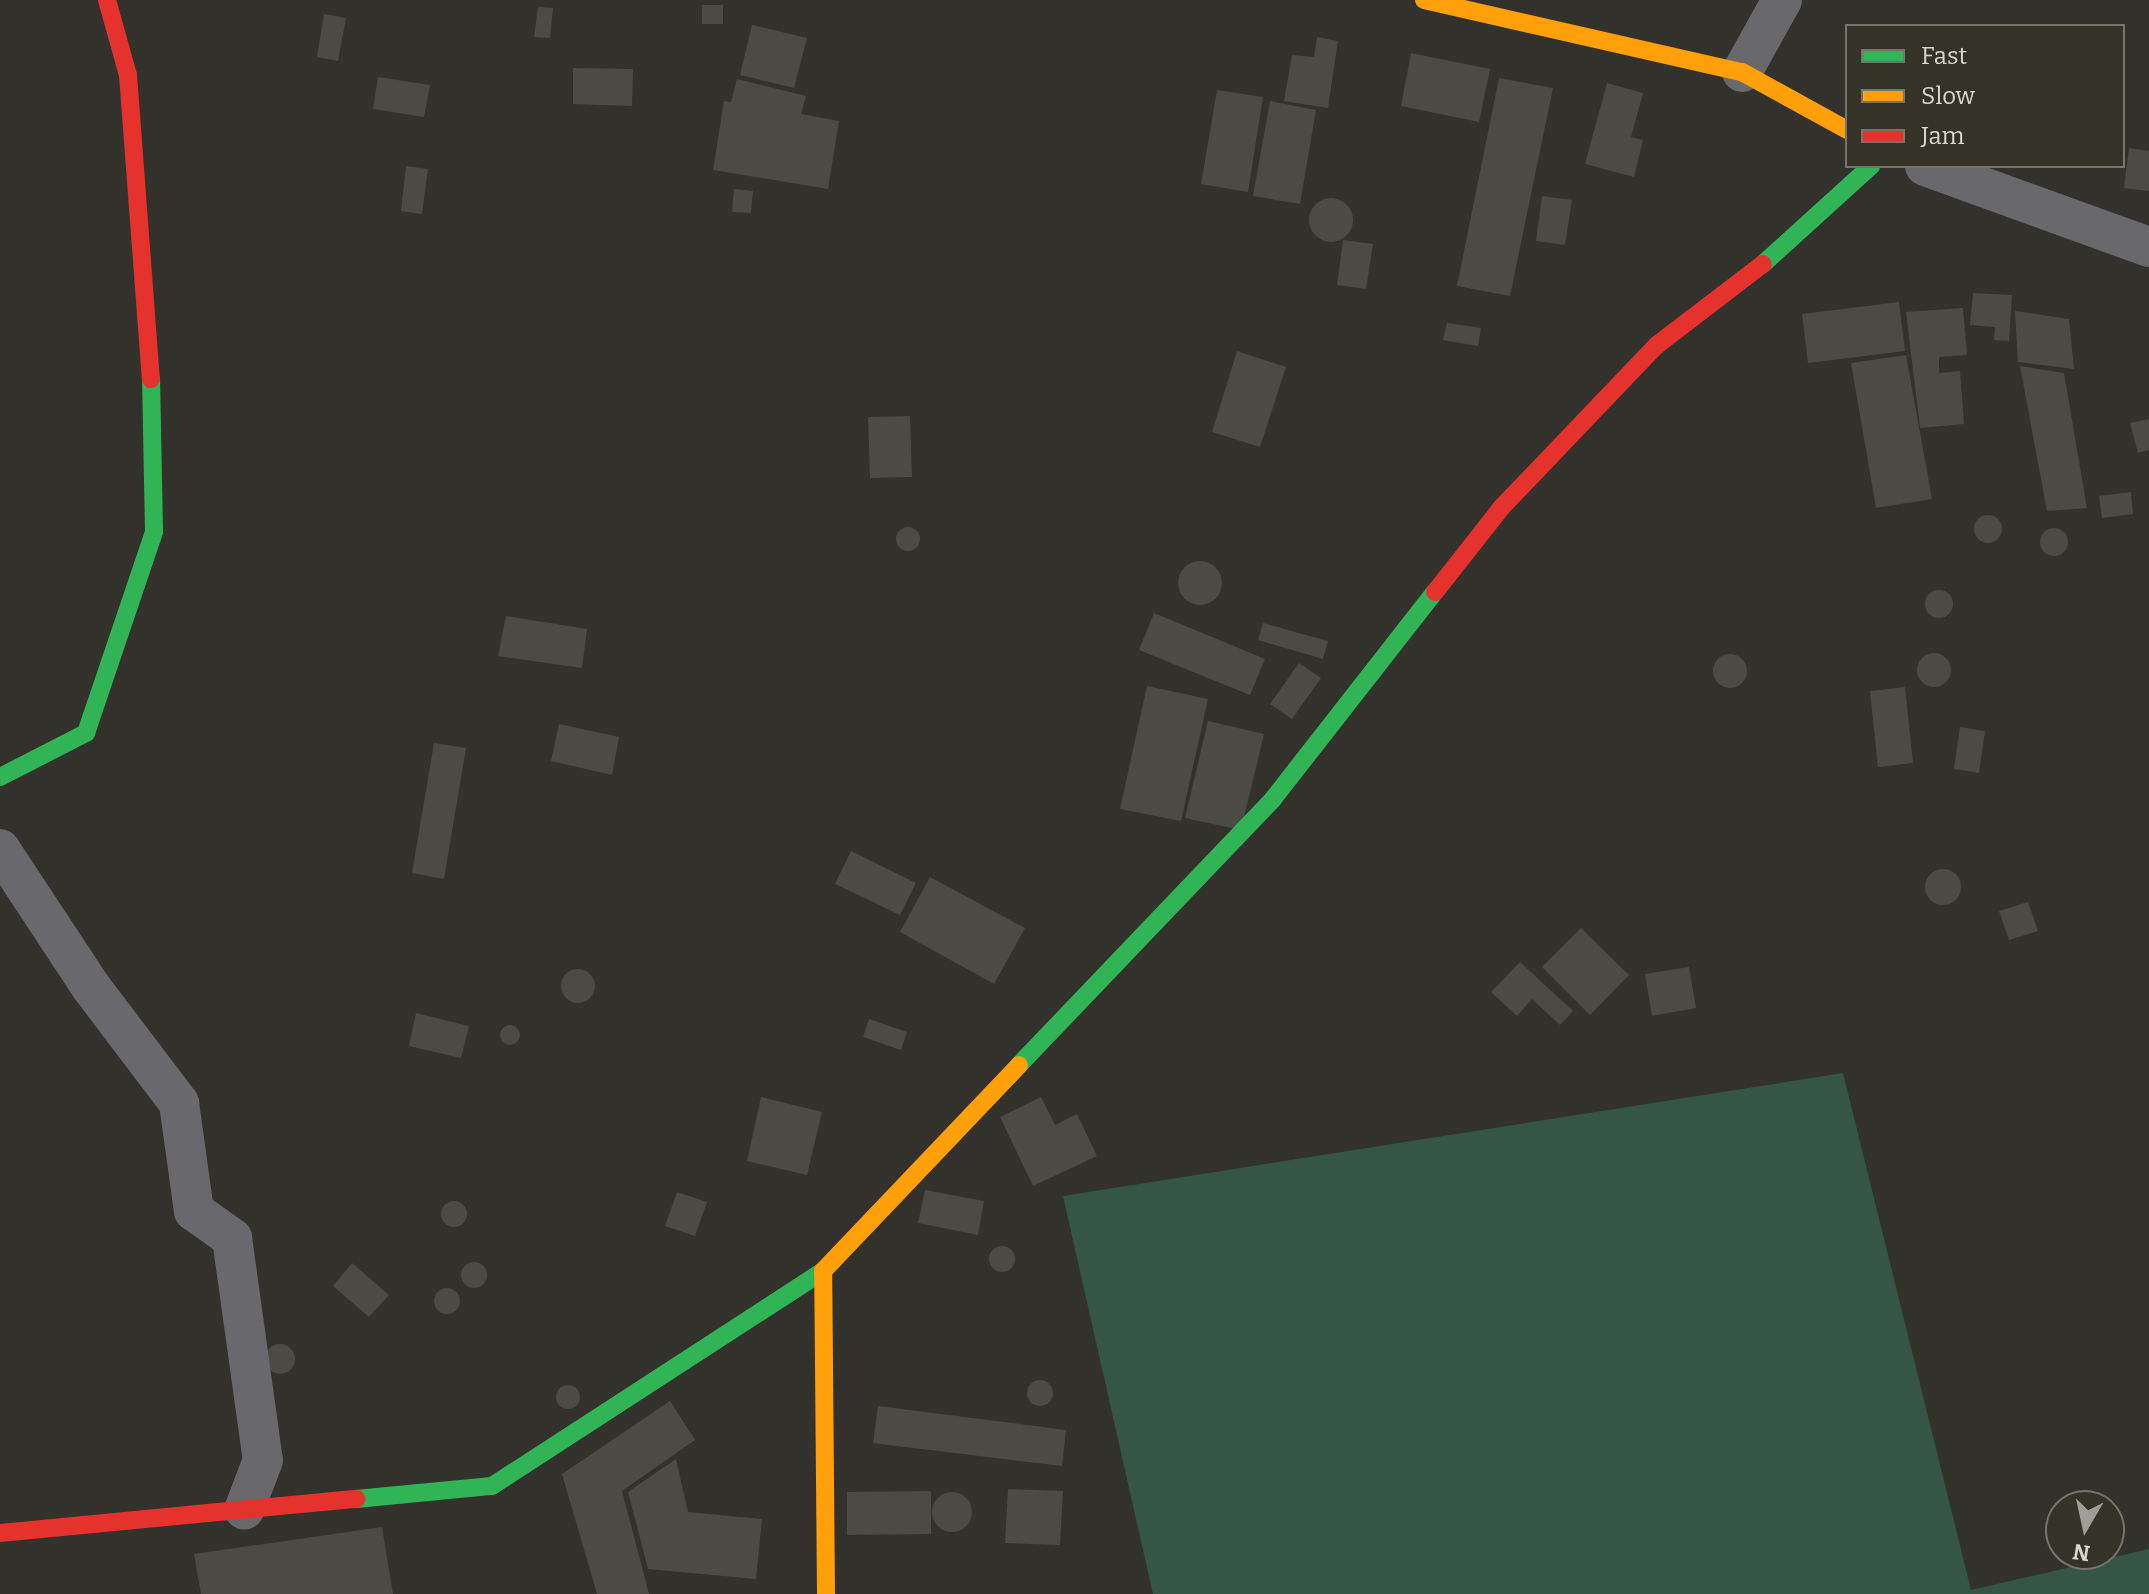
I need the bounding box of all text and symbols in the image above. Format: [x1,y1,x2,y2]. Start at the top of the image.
legend [1845,24,2125,168]
text: Fast [1921,42,1967,70]
text: Slow [1921,82,1975,110]
text: Jam [1921,122,1964,150]
north arrow [2045,1490,2125,1570]
text: N [2071,1538,2092,1567]

